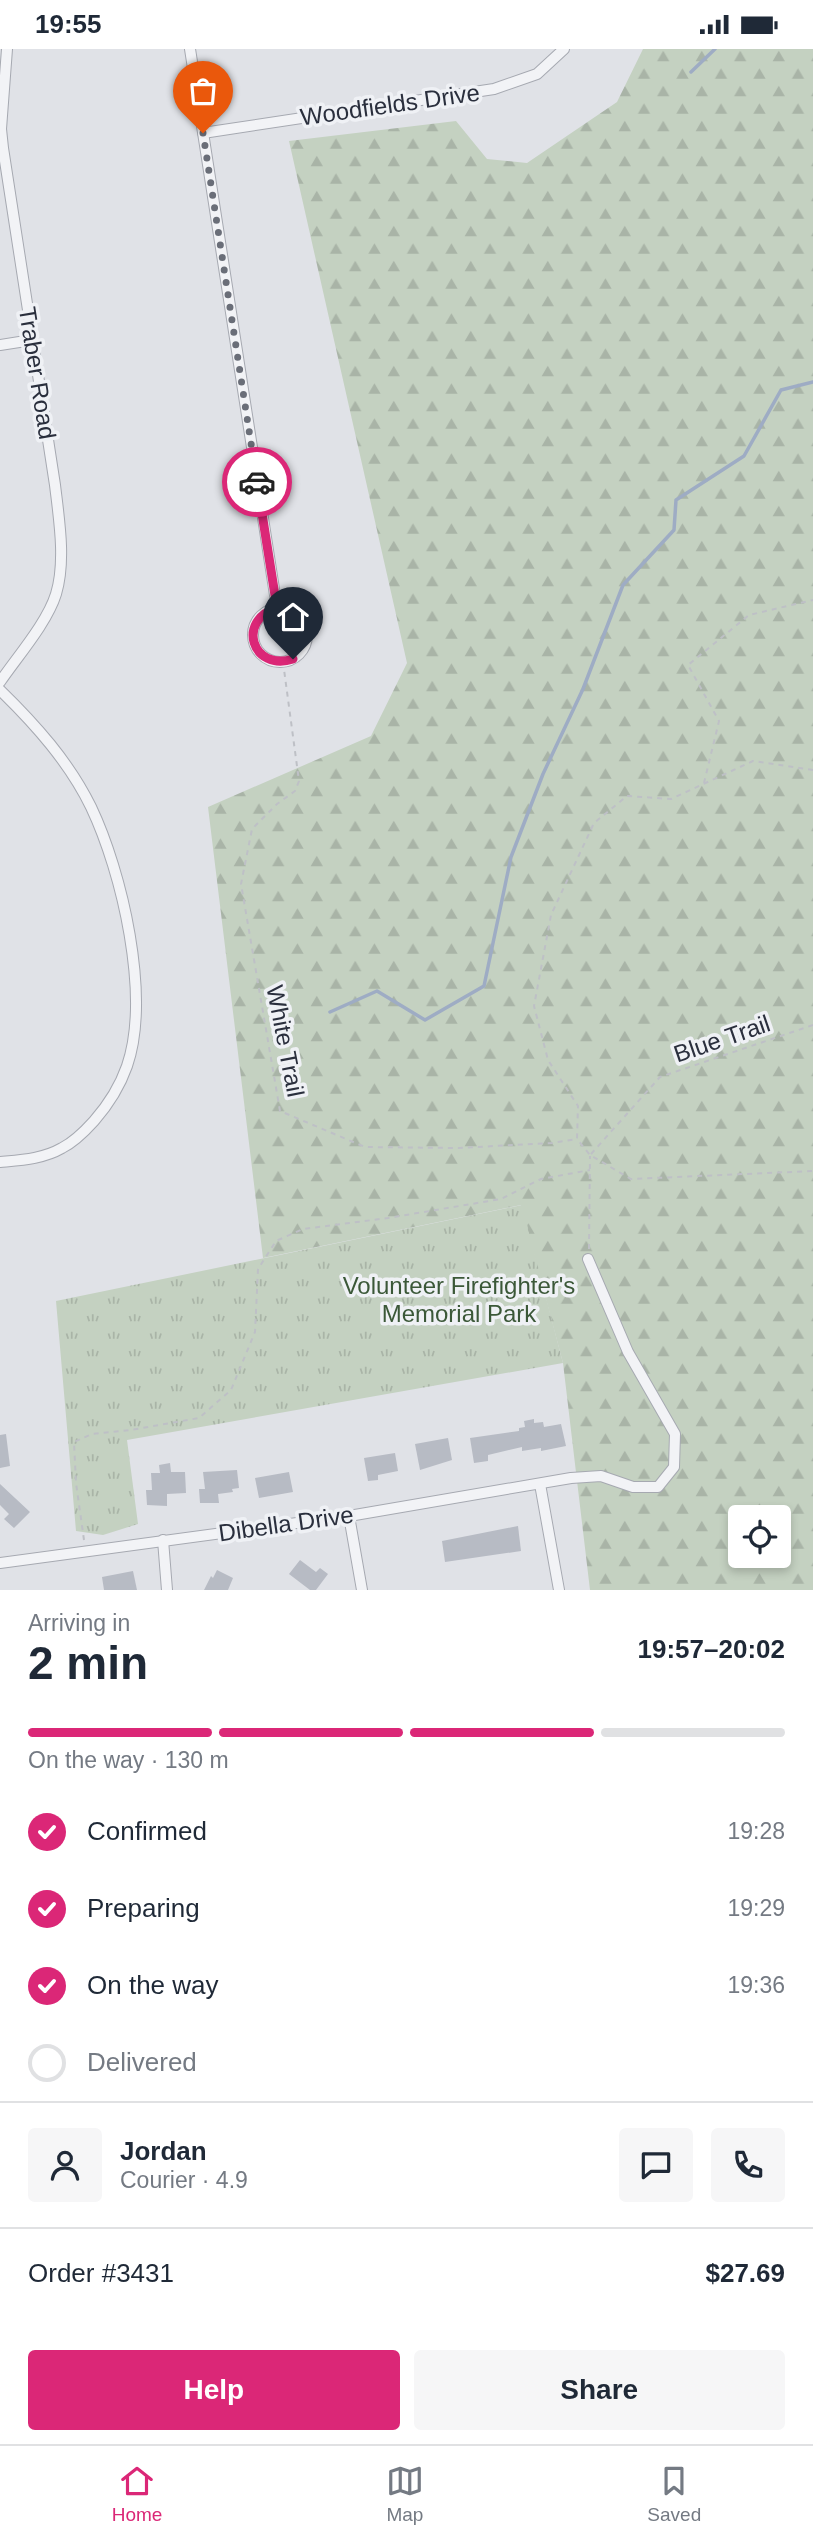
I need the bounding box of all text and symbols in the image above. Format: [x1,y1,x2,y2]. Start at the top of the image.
text: 19:55 [35,9,102,39]
pin [173,61,233,133]
icon: bag [184,72,222,110]
street label: Woodfields Drive [298,79,481,130]
street label: Traber Road [14,305,61,441]
courier [222,447,292,517]
icon: car [238,463,276,501]
pin [263,587,323,659]
icon: home [274,598,312,636]
street label: White Trail [261,983,310,1099]
street label: Blue Trail [670,1009,774,1068]
park label: Volunteer Firefighter's Memorial Park [343,1272,575,1327]
street label: Dibella Drive [217,1501,355,1546]
map controls [728,1505,791,1568]
button: locate [728,1505,791,1568]
text: Arriving in [28,1610,130,1636]
text: 19:57–20:02 [638,1634,785,1664]
text: 2 min [28,1637,148,1689]
text: On the way · 130 m [28,1747,229,1773]
icon: check [28,1813,66,1851]
text: Confirmed [87,1816,207,1846]
text: 19:28 [727,1818,785,1844]
icon: check [28,1890,66,1928]
text: Preparing [87,1893,200,1923]
text: 19:29 [727,1895,785,1921]
icon: check [28,1967,66,2005]
text: On the way [87,1970,219,2000]
text: 19:36 [727,1972,785,1998]
text: Delivered [87,2047,197,2077]
button: person [28,2128,102,2202]
button: chat [619,2128,693,2202]
button: phone [711,2128,785,2202]
text: Jordan [120,2136,207,2166]
text: Courier · 4.9 [120,2167,248,2193]
text: Order #3431 [28,2258,174,2288]
text: $27.69 [705,2258,785,2288]
button: Help [28,2350,400,2430]
button: Share [414,2350,785,2430]
tab: Home [112,2462,162,2526]
tab: Map [386,2462,424,2526]
tab: Saved [647,2462,701,2526]

